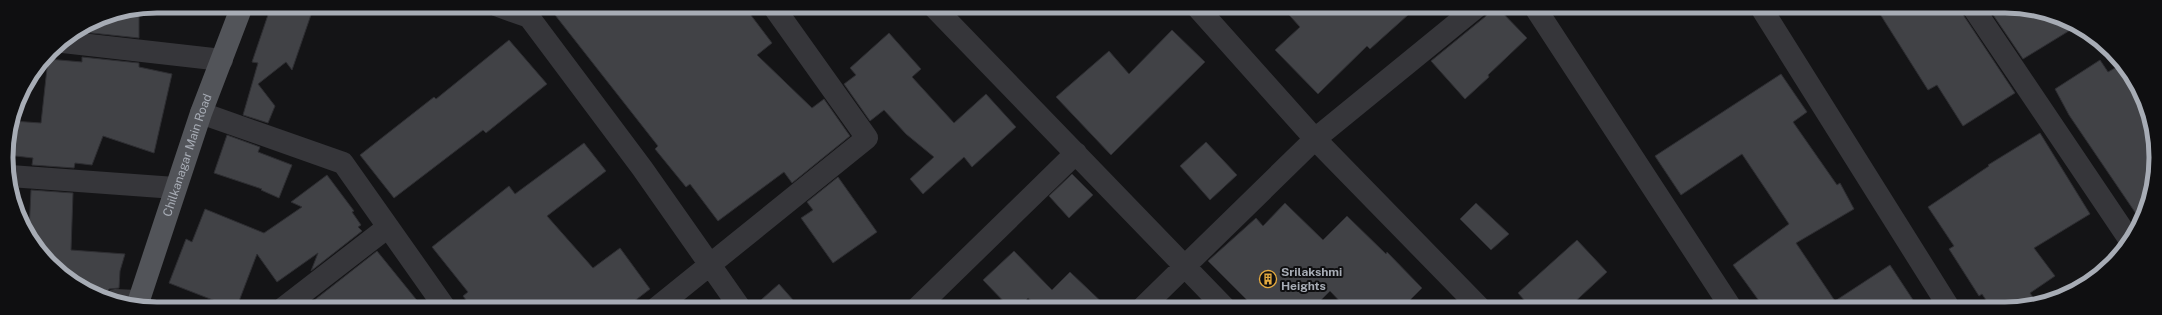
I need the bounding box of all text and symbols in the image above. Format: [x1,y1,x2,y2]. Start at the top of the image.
street label: Chilkanagar Main Road [160,92,215,218]
place label: Srilakshmi Heights [1281,265,1342,293]
building icon: Srilakshmi Heights [1258,269,1278,289]

